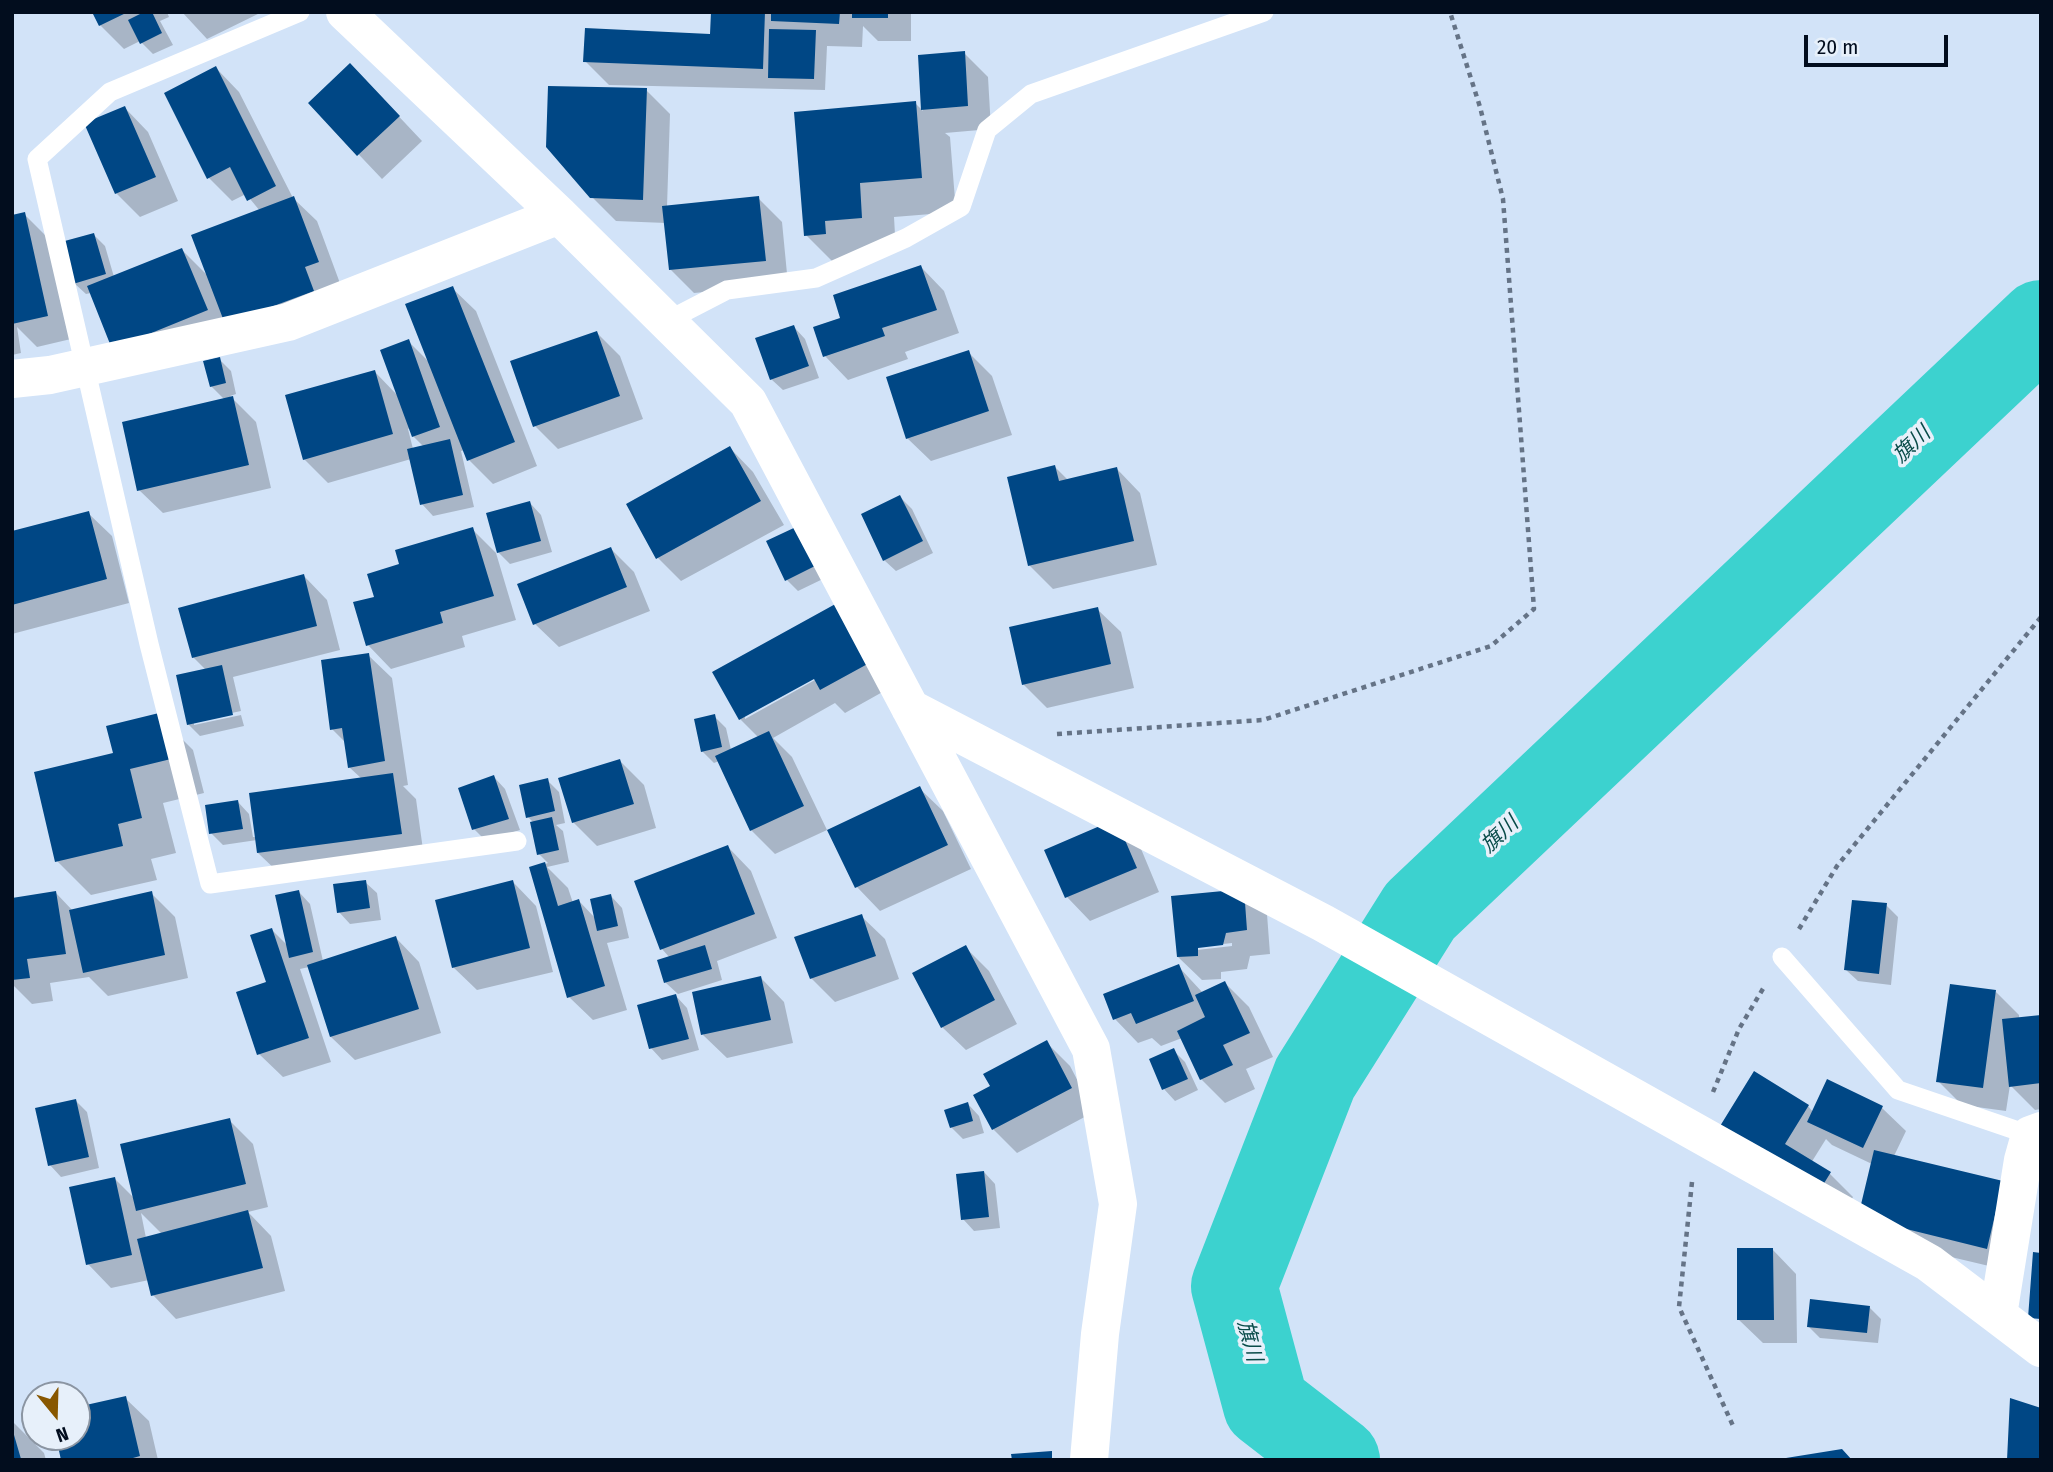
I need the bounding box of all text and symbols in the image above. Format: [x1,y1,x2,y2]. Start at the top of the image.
scale bar [1808,21,1952,65]
text: 20 m [1817,34,1858,60]
water label: 旗川 [1888,421,1936,469]
water label: 旗川 [1476,811,1524,859]
water label: 旗川 [1231,1317,1267,1365]
north arrow [21,1381,91,1451]
text: N [53,1422,71,1447]

